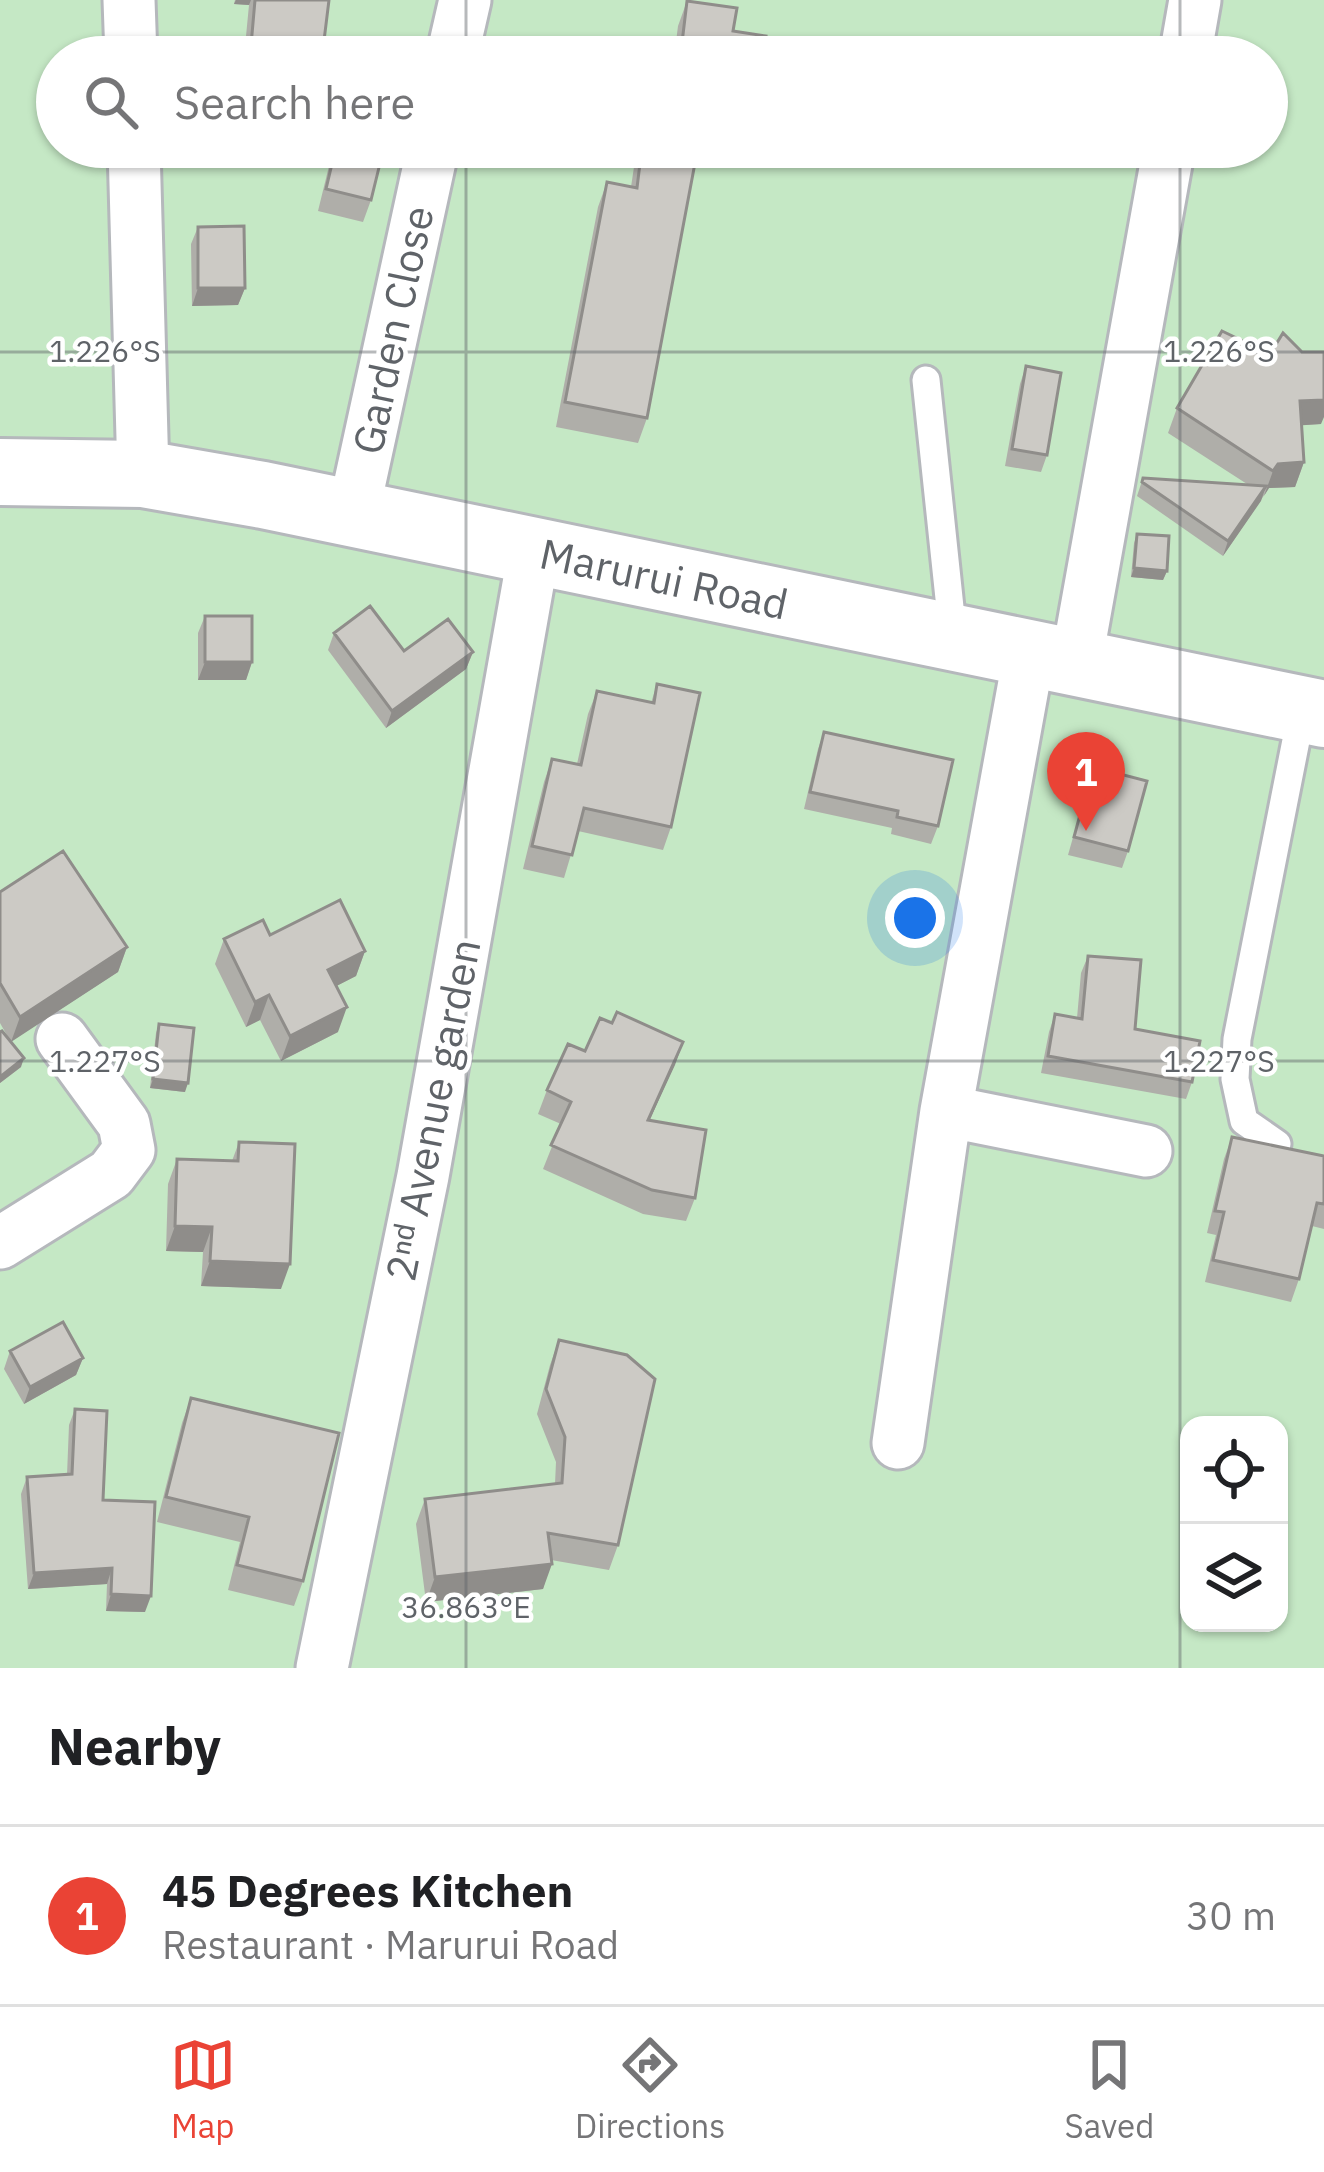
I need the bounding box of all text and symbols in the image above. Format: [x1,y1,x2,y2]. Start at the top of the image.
search box [36,36,1288,168]
icon: search [78,69,144,135]
text: Search here [174,73,415,131]
street label: Garden Close [339,201,446,459]
text: 1.226°S [49,331,161,370]
text: 1.226°S [1163,331,1275,370]
street label: Marurui Road [535,525,793,632]
pin: 1 [1047,732,1125,831]
your location [885,888,945,948]
street label: 2ⁿᵈ Avenue garden [372,934,493,1286]
text: 1.227°S [49,1041,161,1080]
text: 1.227°S [1163,1041,1275,1080]
map controls [1180,1416,1288,1632]
button: locate [1180,1416,1288,1524]
button: layers [1180,1524,1288,1632]
text: 36.863°E [401,1587,531,1626]
text: Nearby [48,1713,221,1779]
text: 45 Degrees Kitchen [162,1861,573,1919]
text: 1 [75,1890,99,1941]
text: 30 m [1186,1890,1276,1941]
text: Restaurant · Marurui Road [162,1919,619,1970]
tab: Map [170,2032,236,2147]
tab: Directions [575,2032,725,2147]
tab: Saved [1065,2032,1154,2147]

